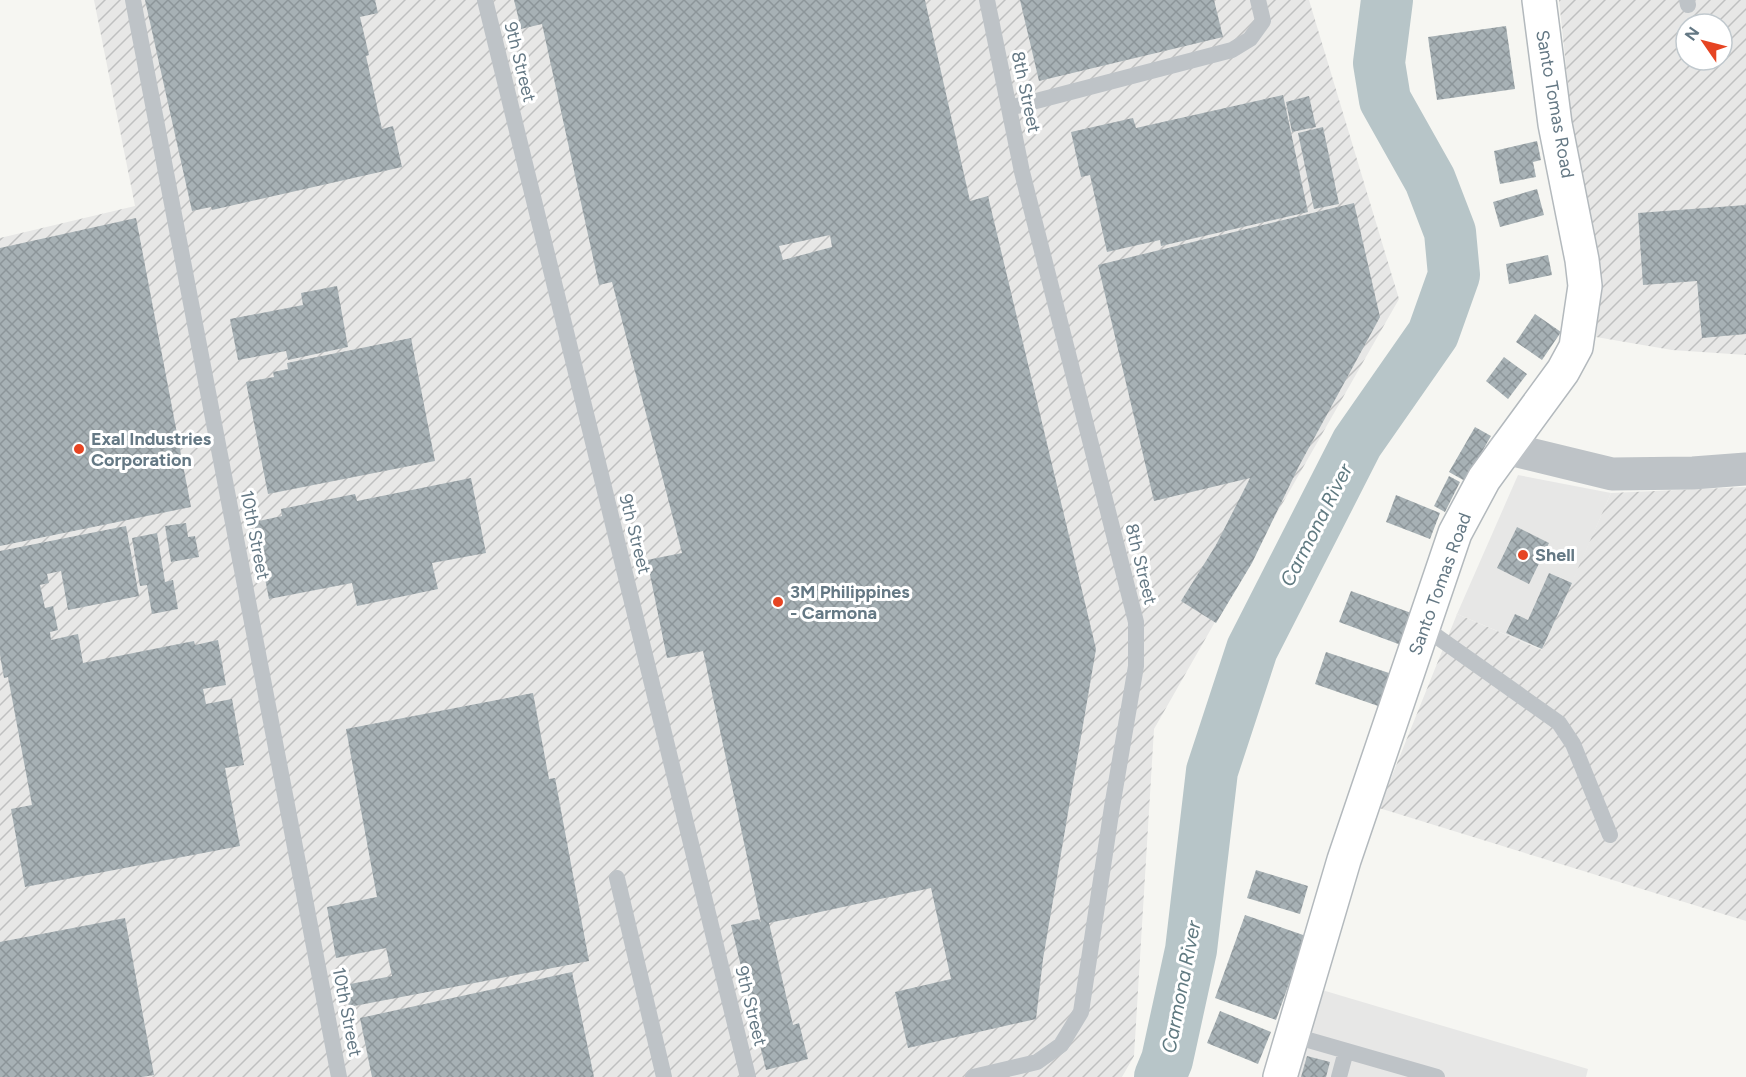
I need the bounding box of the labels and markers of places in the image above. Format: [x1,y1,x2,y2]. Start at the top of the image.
place label: Exal Industries Corporation [91,428,212,471]
marker: Exal Industries Corporation [72,442,86,456]
place label: Shell [1535,544,1575,566]
marker: Shell [1516,548,1530,562]
place label: 3M Philippines - Carmona [790,581,910,624]
marker: 3M Philippines - Carmona [771,595,785,609]

